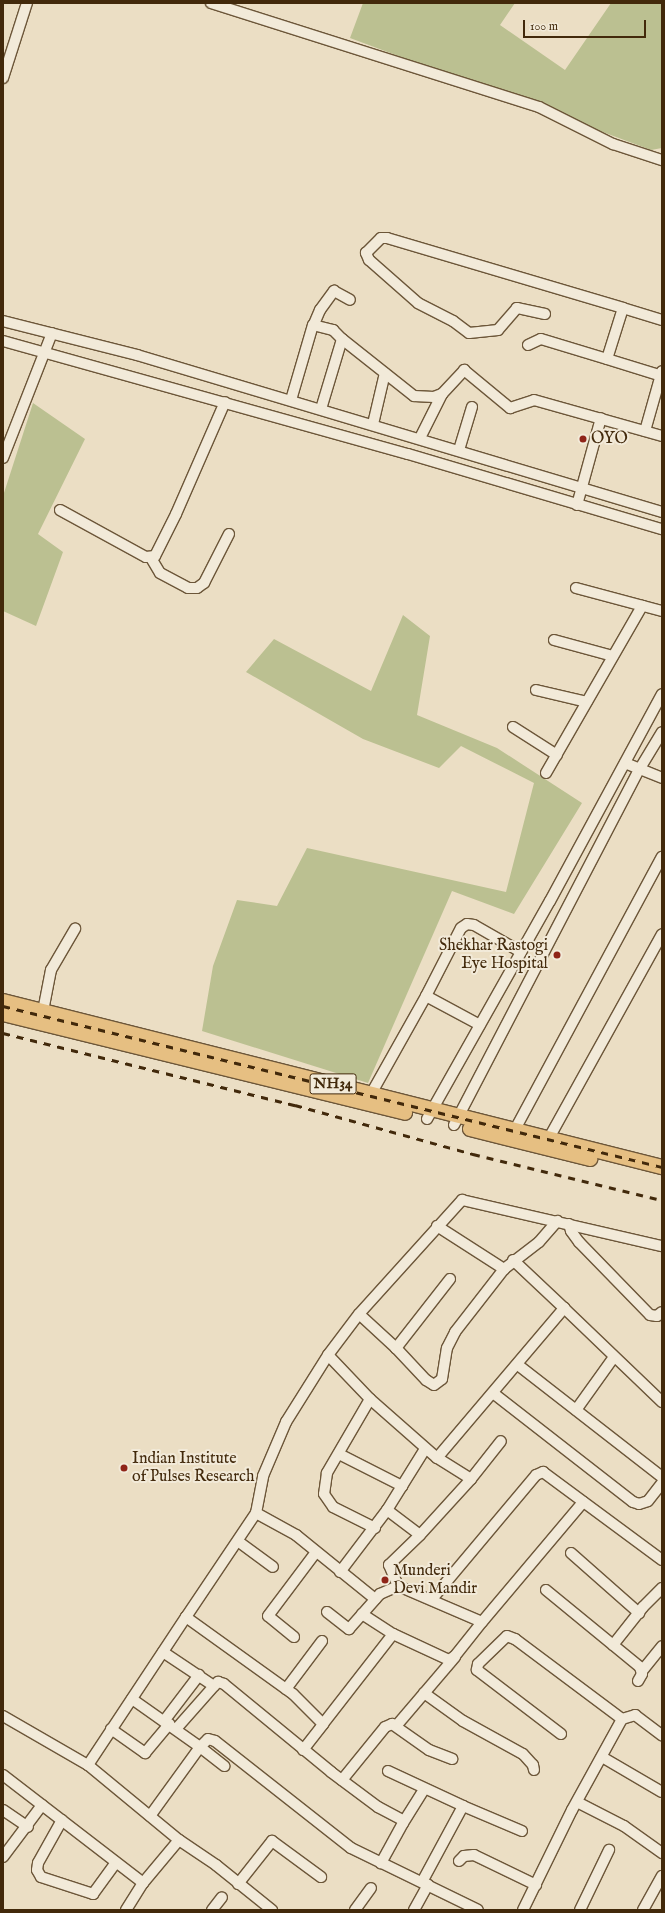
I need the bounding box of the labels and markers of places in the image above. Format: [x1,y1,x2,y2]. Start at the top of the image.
place label: OYO [591,429,628,449]
marker: OYO [578,434,588,444]
place label: Shekhar Rastogi Eye Hospital [439,936,548,974]
marker: Shekhar Rastogi Eye Hospital [551,949,563,961]
place label: Indian Institute of Pulses Research [132,1449,254,1487]
marker: Indian Institute of Pulses Research [119,1463,129,1473]
place label: Munderi Devi Mandir [393,1561,477,1599]
marker: Munderi Devi Mandir [380,1575,390,1585]

